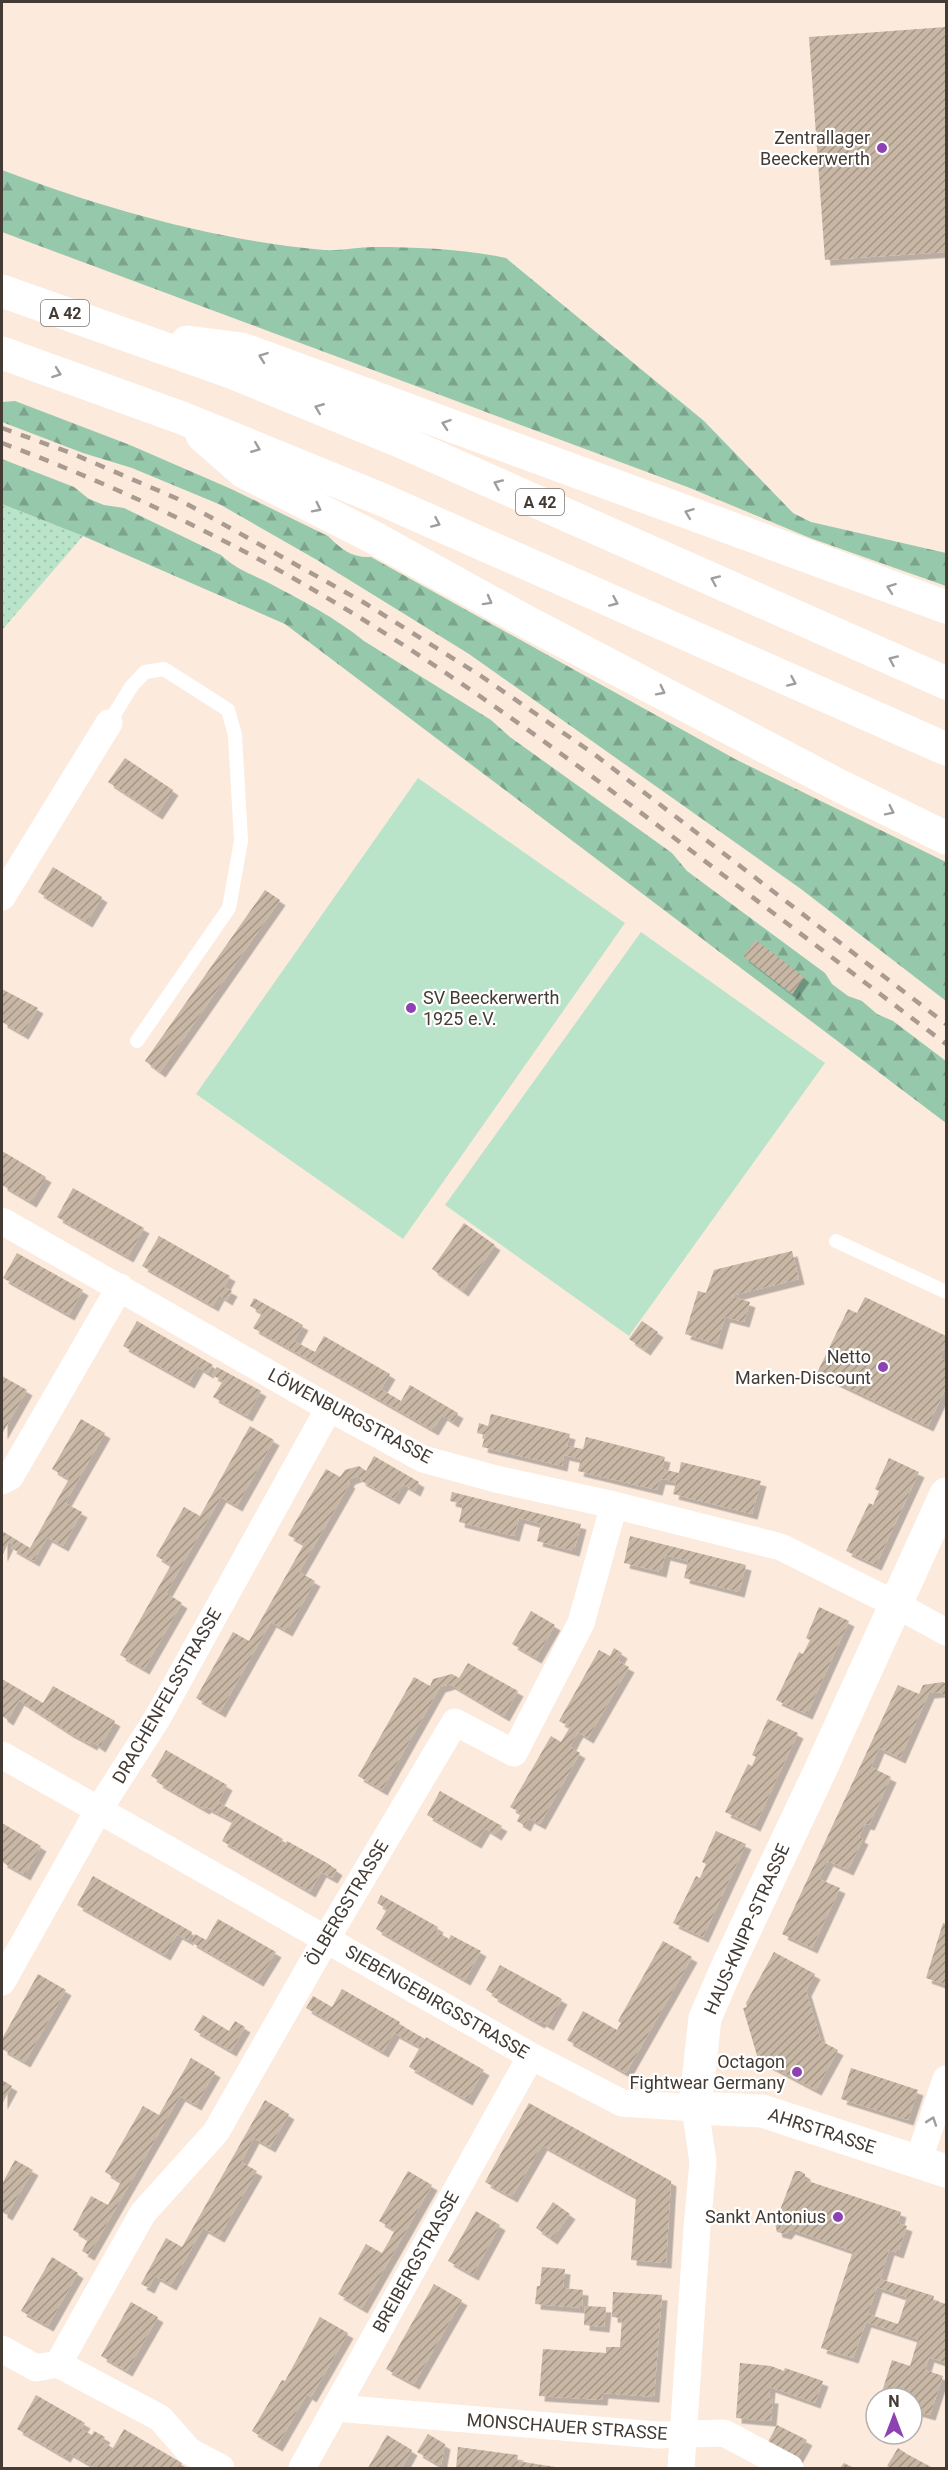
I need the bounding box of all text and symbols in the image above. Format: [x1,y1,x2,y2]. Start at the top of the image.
place label: Zentrallager Beeckerwerth [760,127,870,169]
marker: Zentrallager Beeckerwerth [875,141,889,155]
road number: A 42 [41,300,89,326]
one-way arrow [258,352,269,364]
one-way arrow [51,365,61,378]
one-way arrow [314,403,325,415]
one-way arrow [441,419,452,432]
one-way arrow [249,441,260,453]
one-way arrow [494,479,505,491]
road number: A 42 [516,489,564,515]
one-way arrow [310,501,321,513]
one-way arrow [684,508,695,520]
one-way arrow [429,516,440,528]
one-way arrow [710,576,721,588]
one-way arrow [886,582,897,595]
one-way arrow [482,594,492,605]
one-way arrow [607,595,618,607]
one-way arrow [888,655,899,667]
one-way arrow [785,675,796,687]
one-way arrow [655,684,666,696]
one-way arrow [884,803,895,815]
place label: SV Beeckerwerth 1925 e.V. [423,987,560,1029]
marker: SV Beeckerwerth 1925 e.V. [404,1001,418,1015]
place label: Netto Marken-Discount [735,1346,871,1388]
marker: Netto Marken-Discount [876,1360,890,1374]
street label: LÖWENBURGSTRASSE [265,1363,436,1468]
street label: DRACHENFELSSTRASSE [108,1604,225,1787]
street label: ÖLBERGSTRASSE [301,1836,392,1969]
street label: HAUS-KNIPP-STRASSE [699,1840,794,2017]
street label: SIEBENGEBIRGSSTRASSE [342,1940,533,2063]
place label: Octagon Fightwear Germany [629,2051,785,2093]
marker: Octagon Fightwear Germany [790,2065,804,2079]
street label: AHRSTRASSE [766,2103,878,2158]
one-way arrow [925,2116,938,2126]
street label: BREIBERGSTRASSE [368,2188,463,2336]
place label: Sankt Antonius [705,2206,826,2227]
marker: Sankt Antonius [831,2210,845,2224]
north arrow [864,2386,924,2446]
text: N [888,2392,900,2411]
street label: MONSCHAUER STRASSE [466,2409,668,2444]

